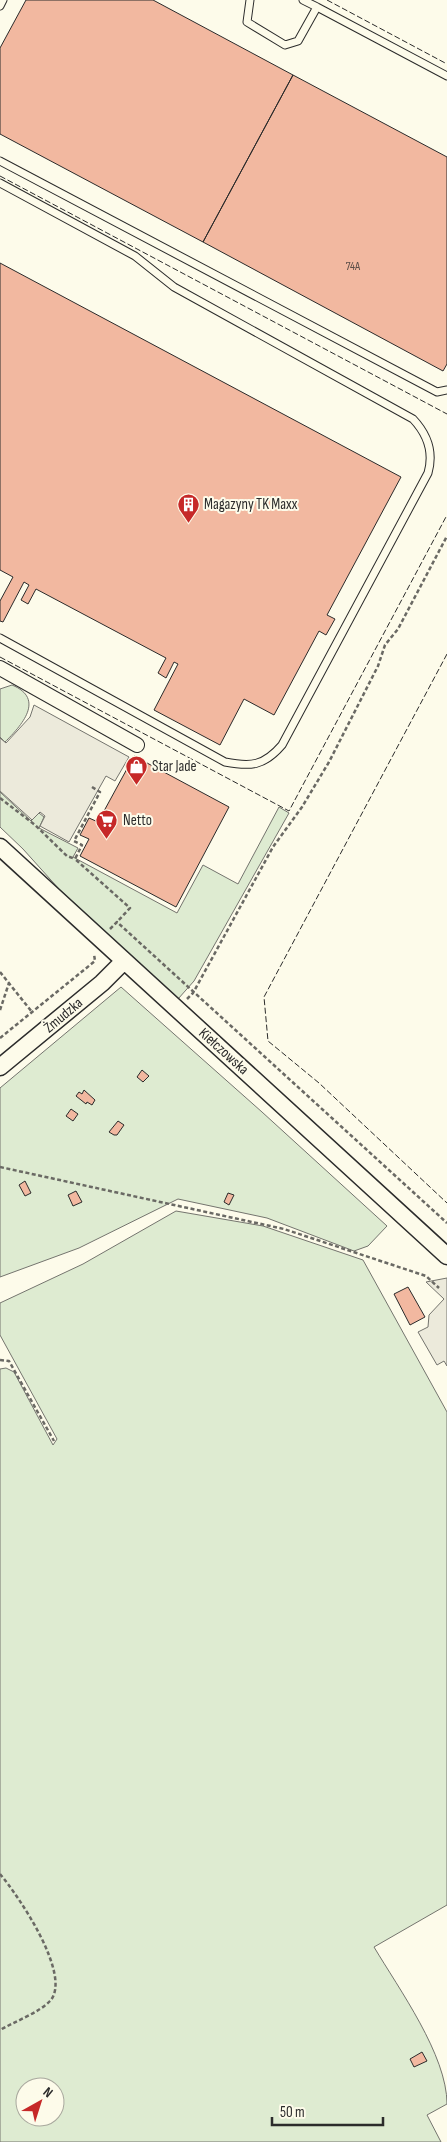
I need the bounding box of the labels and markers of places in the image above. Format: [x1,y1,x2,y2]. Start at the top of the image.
building icon: Magazyny TK Maxx [176,492,200,523]
place label: Magazyny TK Maxx [204,495,298,514]
shop icon: Star Jade [124,754,148,785]
place label: Star Jade [152,757,197,776]
supermarket icon: Netto [95,808,119,839]
place label: Netto [123,811,152,830]

